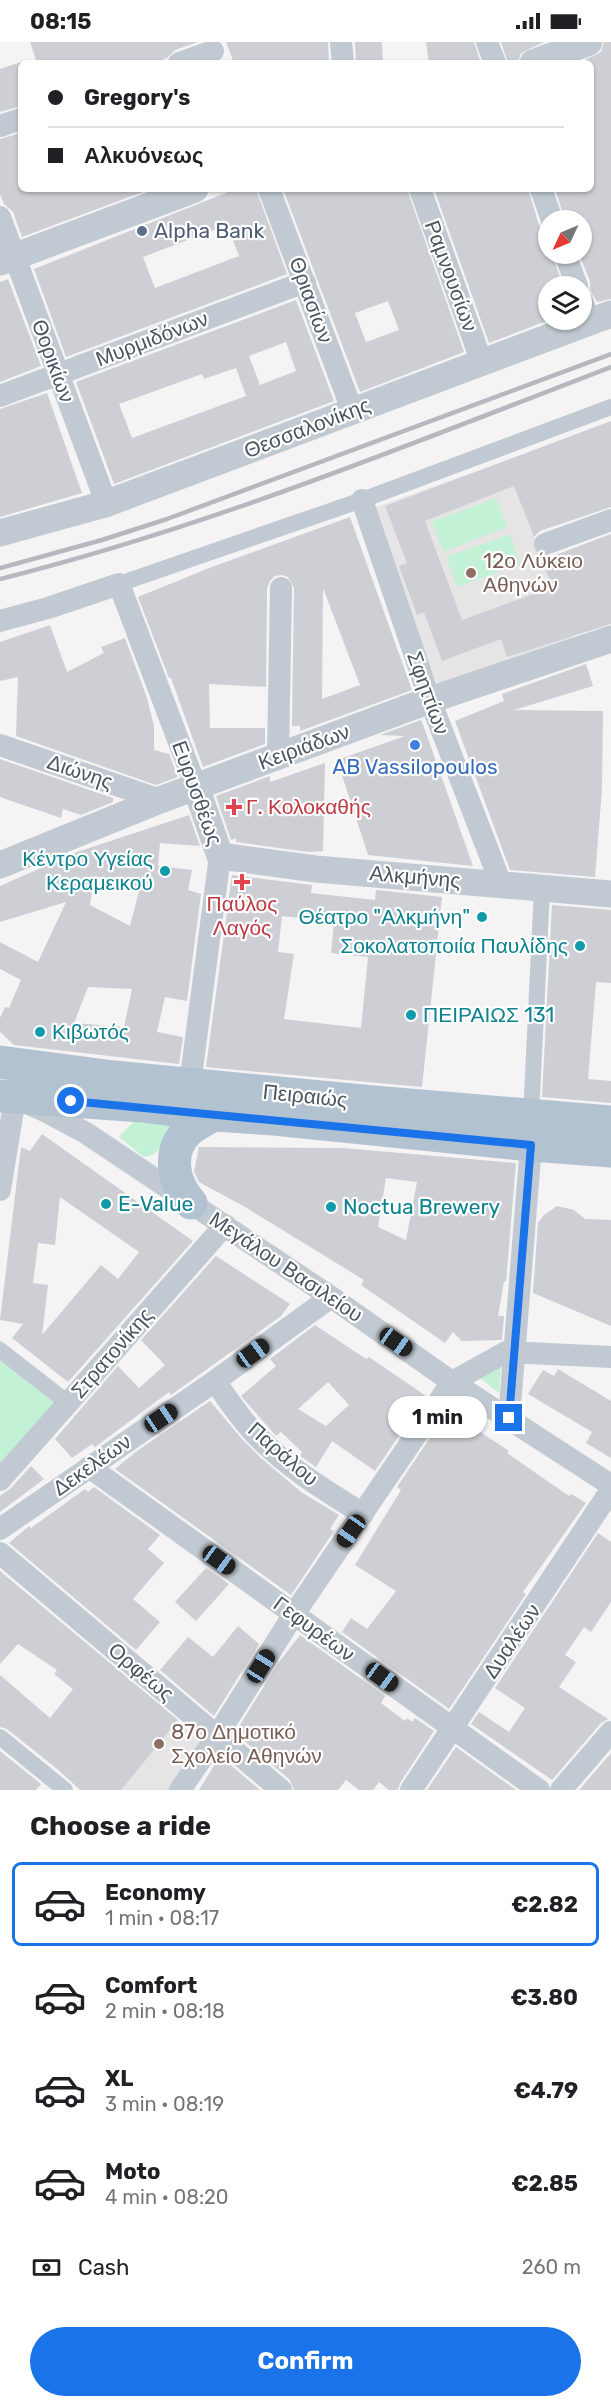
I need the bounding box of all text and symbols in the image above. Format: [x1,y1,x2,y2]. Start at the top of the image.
text: 08:15 [30,8,91,35]
text: Gregory's [84,84,190,111]
text: Αλκυόνεως [84,142,203,169]
north arrow [538,210,592,264]
map controls [538,210,592,330]
street label: Ραμνουσίων [420,217,483,335]
place label: Alpha Bank [154,218,265,243]
marker: Alpha Bank [135,224,149,238]
street label: Θριασίων [284,253,339,346]
button: layers [538,276,592,330]
street label: Μυρμιδόνων [92,306,212,371]
street label: Θορικίων [27,316,80,406]
street label: Θεσσαλονίκης [240,392,373,463]
place label: 12ο Λύκειο Αθηνών [483,548,583,597]
marker: 12ο Λύκειο Αθηνών [464,566,478,580]
street label: Σφηττίων [402,648,455,738]
street label: Κειριάδων [255,718,353,775]
street label: Ευρυσθέως [167,737,228,849]
marker: AB Vassilopoulos [408,738,422,752]
street label: Διώνης [44,749,116,794]
place label: AB Vassilopoulos [332,754,498,779]
place label: Γ. Κολοκαθής [246,794,371,819]
marker: Γ. Κολοκαθής [227,800,241,814]
place label: Κέντρο Υγείας Κεραμεικού [22,846,153,895]
street label: Αλκμήνης [369,860,462,893]
marker: Κέντρο Υγείας Κεραμεικού [158,864,172,878]
marker: Παύλος Λαγός [235,875,249,889]
place label: Παύλος Λαγός [207,891,277,940]
place label: Θέατρο "Αλκμήνη" [298,904,470,929]
marker: Θέατρο "Αλκμήνη" [475,910,489,924]
place label: Σοκολατοποιία Παυλίδης [340,933,568,958]
marker: Σοκολατοποιία Παυλίδης [573,939,587,953]
place label: ΠΕΙΡΑΙΩΣ 131 [423,1002,554,1027]
marker: ΠΕΙΡΑΙΩΣ 131 [404,1008,418,1022]
place label: Κιβωτός [52,1019,129,1044]
marker: Κιβωτός [33,1025,47,1039]
street label: Πειραιώς [262,1079,348,1112]
route start [57,1087,84,1114]
place label: E-Value [118,1191,193,1216]
place label: Noctua Brewery [343,1194,500,1219]
marker: E-Value [99,1197,113,1211]
marker: Noctua Brewery [324,1200,338,1214]
street label: Μεγάλου Βασιλείου [205,1206,368,1327]
street label: Στρατονίκης [66,1302,158,1403]
car [376,1324,416,1360]
car [233,1335,273,1371]
callout: 1 min [389,1397,488,1439]
car [141,1400,181,1436]
route end [495,1404,522,1431]
text: 1 min [412,1405,463,1429]
street label: Παράλου [243,1416,324,1491]
street label: Δεκελέων [48,1429,136,1501]
car [333,1511,369,1551]
car [199,1542,239,1578]
street label: Γεφυρέων [269,1591,360,1666]
street label: Δυαλέων [478,1599,546,1683]
street label: Ορφέως [103,1637,179,1706]
car [244,1646,278,1686]
car [362,1659,402,1695]
place label: 87ο Δημοτικό Σχολείο Αθηνών [171,1719,322,1768]
marker: 87ο Δημοτικό Σχολείο Αθηνών [152,1737,166,1751]
text: Choose a ride [30,1810,211,1842]
icon: car [33,1877,87,1931]
text: Economy [105,1879,206,1906]
text: €2.82 [511,1891,578,1918]
text: 1 min · 08:17 [105,1906,219,1930]
icon: car [33,1970,87,2024]
text: Comfort [105,1972,197,1999]
text: €3.80 [510,1984,578,2011]
text: 2 min · 08:18 [105,1999,225,2023]
icon: car [33,2063,87,2117]
text: XL [105,2065,133,2092]
text: €4.79 [514,2077,578,2104]
text: 3 min · 08:19 [105,2092,224,2116]
icon: car [33,2156,87,2210]
text: Moto [105,2158,160,2185]
text: €2.85 [511,2170,578,2197]
text: 4 min · 08:20 [105,2185,228,2209]
icon: cash [30,2251,63,2284]
text: Cash [78,2254,129,2281]
text: 260 m [522,2255,581,2279]
button: Confirm [30,2327,581,2396]

